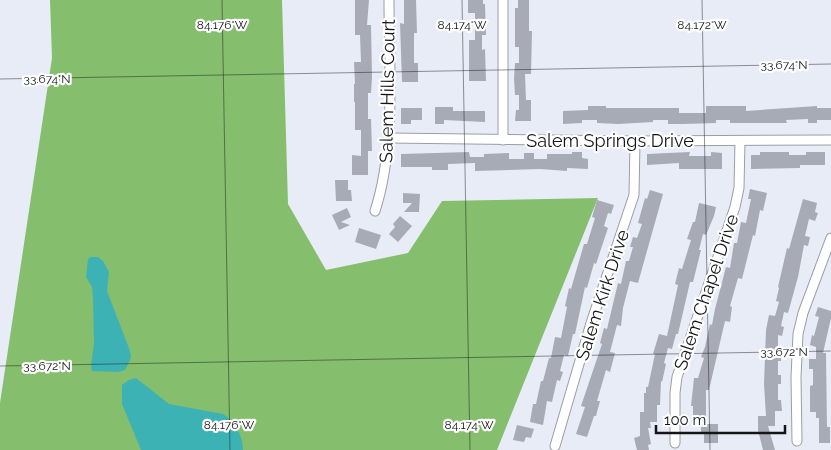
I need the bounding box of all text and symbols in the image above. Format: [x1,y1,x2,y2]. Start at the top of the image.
text: 84.176°W [197,18,248,32]
text: 84.174°W [438,18,487,32]
text: 84.172°W [677,18,727,32]
street label: Salem Hills Court [375,19,399,163]
text: 33.674°N [761,58,808,72]
text: 33.674°N [24,72,71,86]
street label: Salem Springs Drive [526,130,694,151]
street label: Salem Chapel Drive [669,211,743,373]
street label: Salem Kirk Drive [571,227,633,363]
text: 33.672°N [760,345,808,359]
text: 33.672°N [23,359,71,373]
scale bar [656,402,785,434]
text: 100 m [664,411,706,429]
text: 84.176°W [204,418,255,432]
text: 84.174°W [445,418,494,432]

